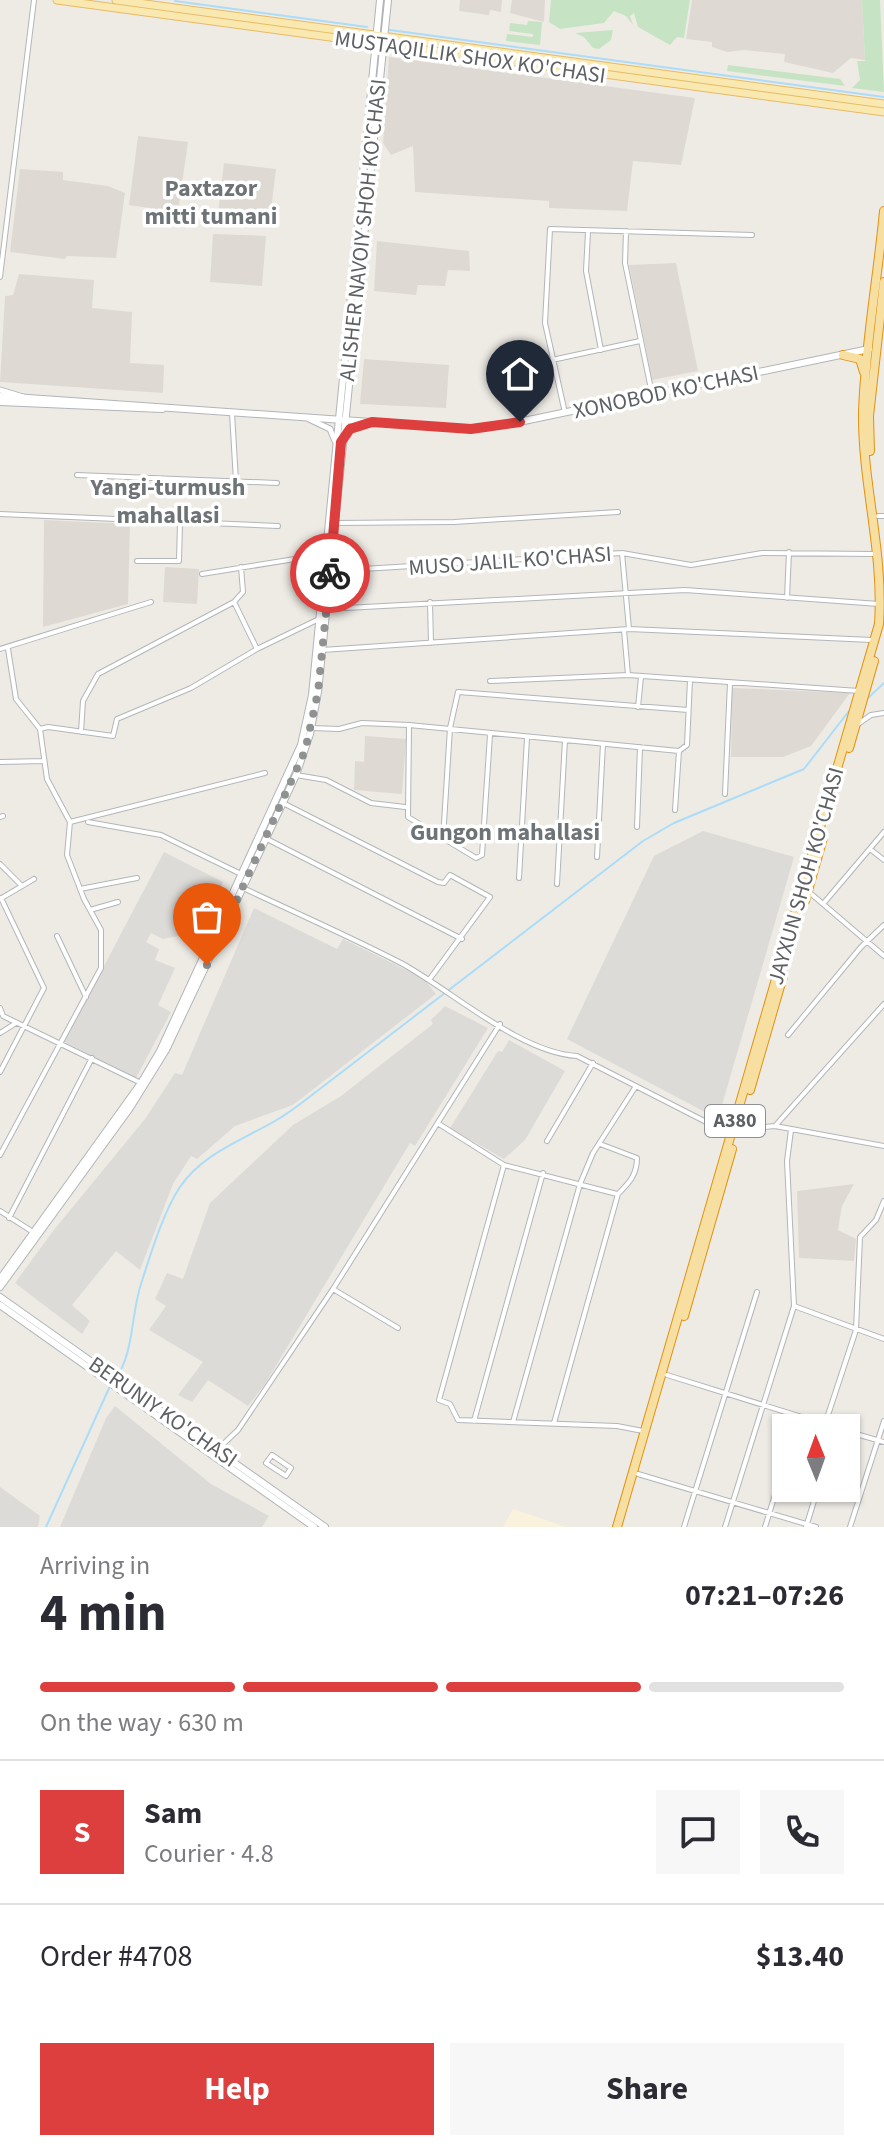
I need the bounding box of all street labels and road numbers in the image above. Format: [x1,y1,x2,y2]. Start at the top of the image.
street label: MUSTAQILLIK SHOX KO'CHASI [332,22,608,92]
street label: ALISHER NAVOIY SHOH KO'CHASI [331,77,395,383]
street label: XONOBOD KO'CHASI [570,357,762,427]
street label: MUSO JALIL KO'CHASI [407,538,613,584]
street label: JAYXUN SHOH KO'CHASI [760,764,852,988]
road number: A380 [705,1105,765,1137]
street label: BERUNIY KO'CHASI [82,1349,244,1475]

